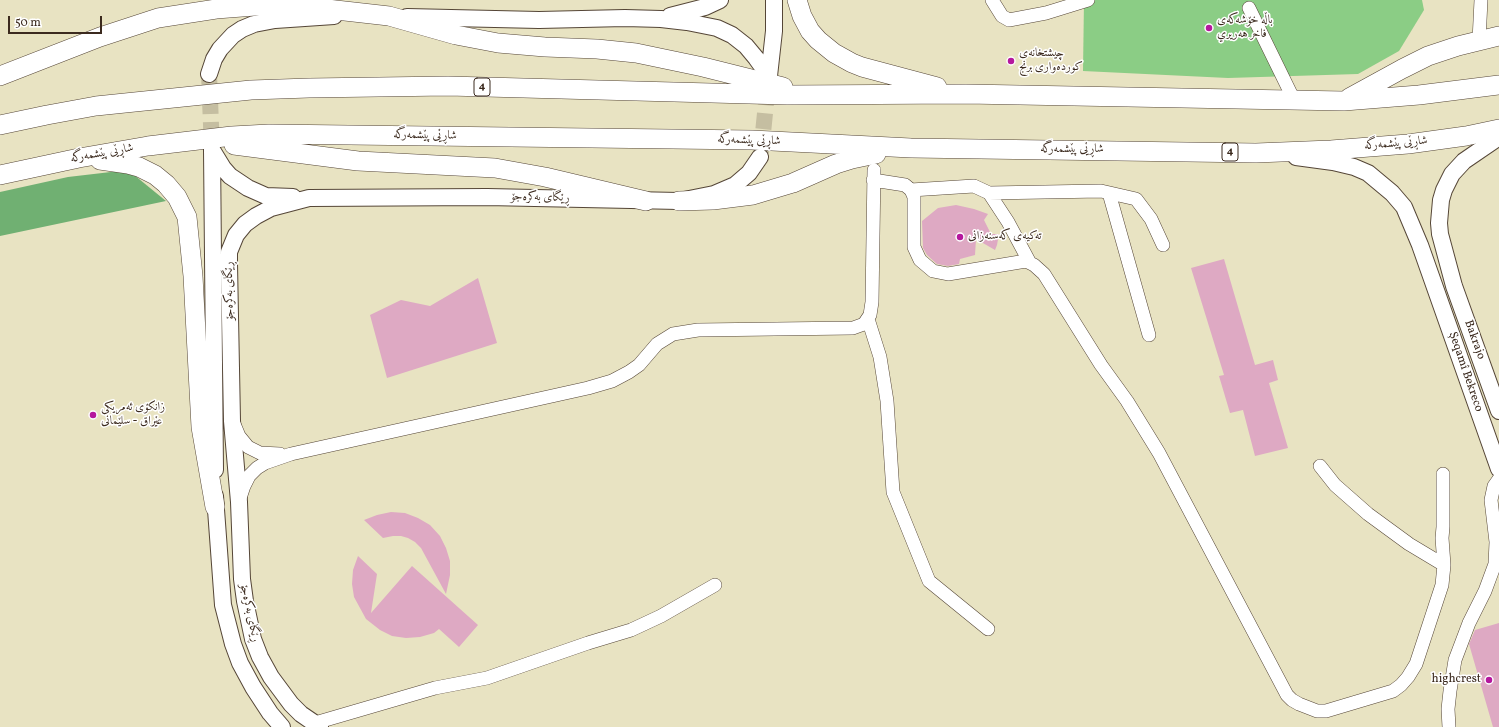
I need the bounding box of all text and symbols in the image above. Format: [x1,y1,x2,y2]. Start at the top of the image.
scale bar [10,8,104,34]
place label: باڵە خۆشەکەی فاخر هەريري [1217,14,1273,42]
text: 50 m [15,15,41,31]
marker: باڵە خۆشەکەی فاخر هەريري [1204,23,1214,33]
place label: چيشتخانەی کوردەواری برنج [1019,47,1083,75]
marker: چيشتخانەی کوردەواری برنج [1006,56,1016,66]
road number: 4 [474,78,490,96]
street label: شاڕێی پێشمەرگە [393,128,457,144]
street label: شاڕێی پێشمەرگە [717,133,781,149]
street label: شاڕێی پێشمەرگە [1364,134,1428,154]
street label: شاڕێی پێشمەرگە [69,141,135,167]
street label: شاڕێی پێشمەرگە [1040,143,1104,157]
road number: 4 [1222,143,1238,161]
street label: ڕێگای بەکرەجۆ [510,190,570,206]
place label: تەکیەی کەسنەزانی [968,230,1041,244]
marker: تەکیەی کەسنەزانی [955,232,965,242]
street label: ڕێگای بەکرەجۆ [222,261,238,321]
street label: Bakrajo [1460,318,1488,362]
street label: Şeqamî Bekreco [1445,330,1485,414]
place label: زانکۆی ئەمریکی عێراق - سلێمانی [101,401,165,429]
marker: زانکۆی ئەمریکی عێراق - سلێمانی [88,410,98,420]
street label: ڕێگای بەکرەجۆ [236,583,262,643]
place label: highcrest [1432,673,1481,687]
marker: highcrest [1484,675,1494,685]

